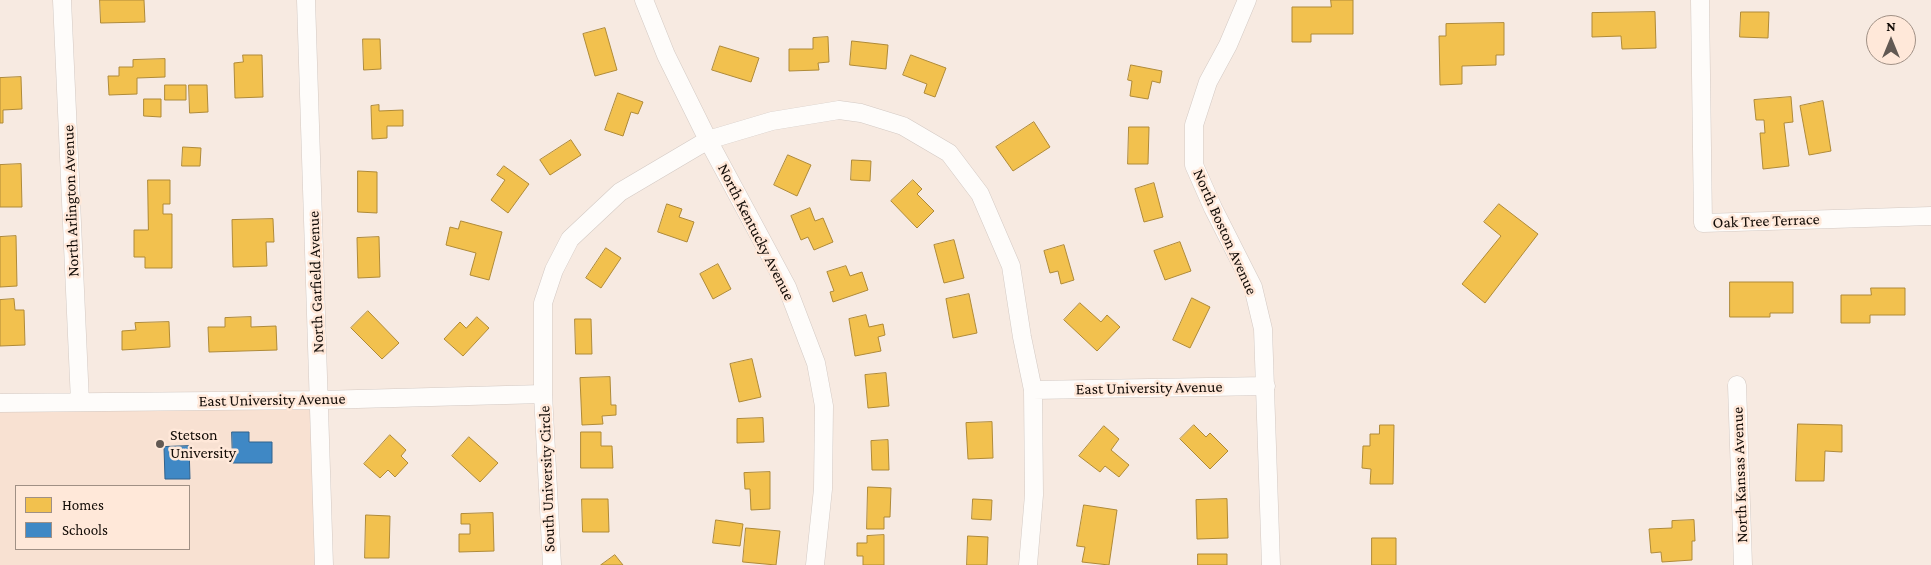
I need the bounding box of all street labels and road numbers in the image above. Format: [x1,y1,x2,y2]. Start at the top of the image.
street label: North Arlington Avenue [59,125,83,277]
street label: North Kentucky Avenue [713,160,799,304]
street label: North Boston Avenue [1189,166,1261,298]
street label: North Garfield Avenue [304,210,328,354]
street label: Oak Tree Terrace [1712,210,1820,232]
street label: East University Avenue [1075,377,1223,399]
street label: East University Avenue [198,389,346,411]
street label: South University Circle [535,405,559,553]
street label: North Kansas Avenue [1728,407,1752,543]

